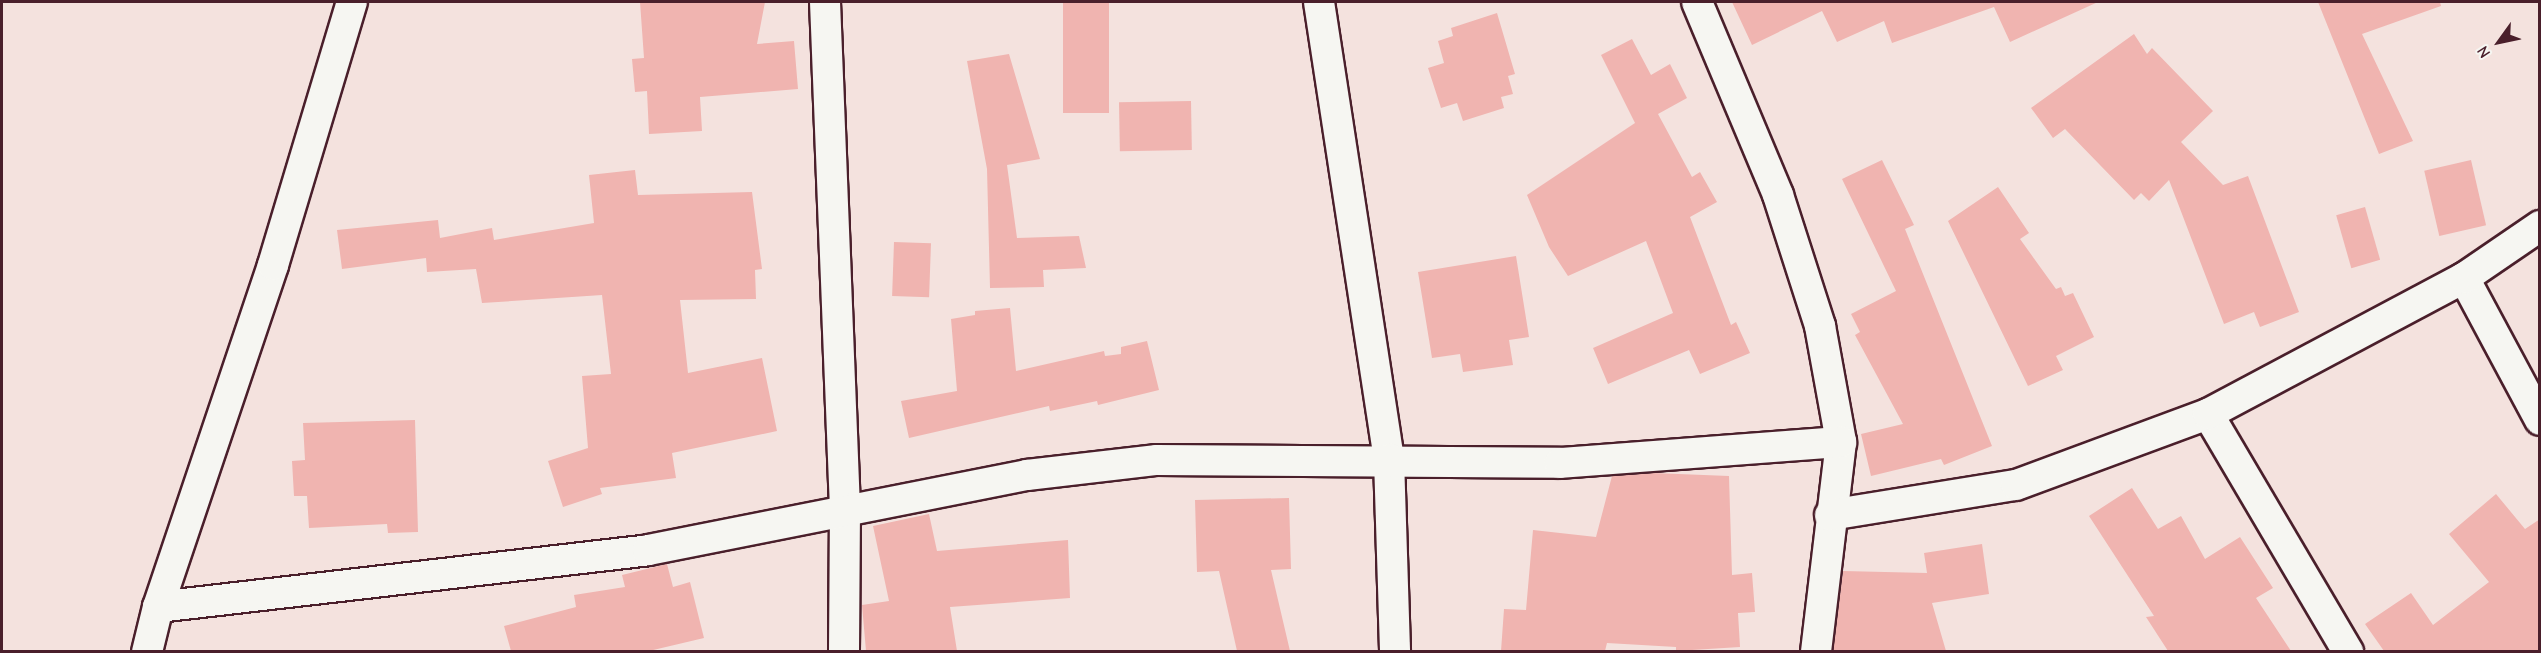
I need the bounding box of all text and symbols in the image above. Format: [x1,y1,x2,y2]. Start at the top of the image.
north arrow [2469,12,2529,72]
text: N [2474,43,2494,61]

